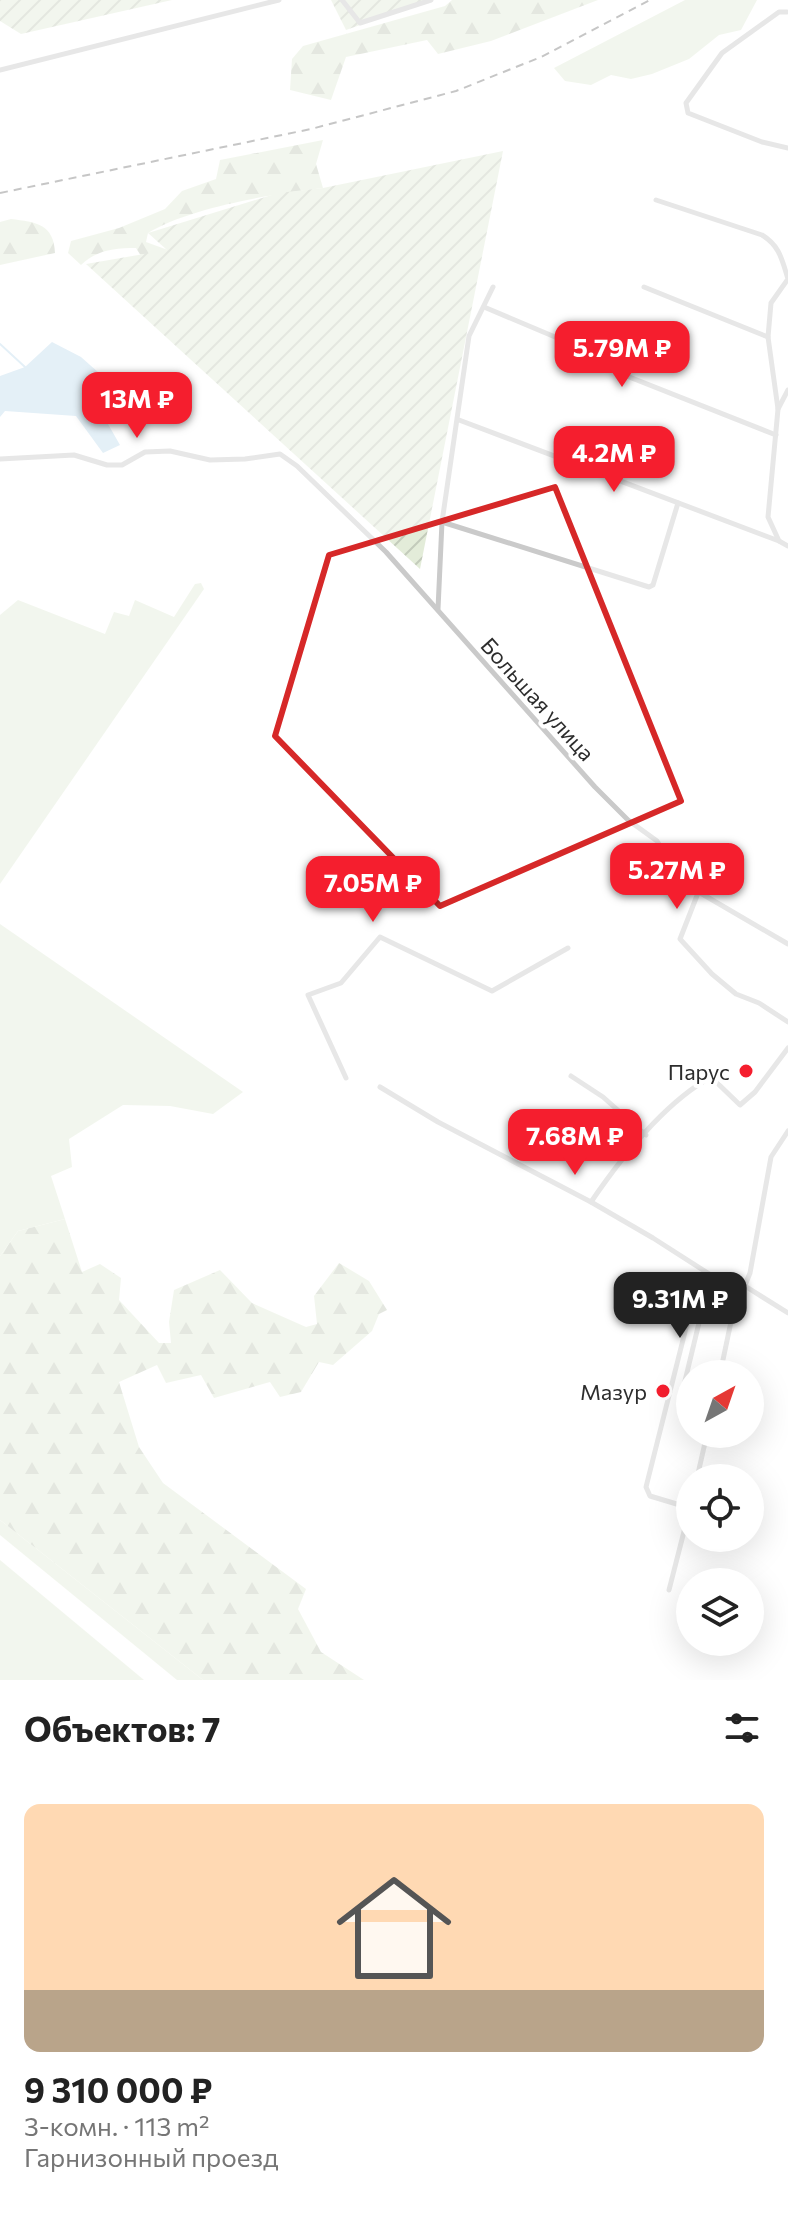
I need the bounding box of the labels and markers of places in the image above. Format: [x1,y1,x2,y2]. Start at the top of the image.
pin: 5.79M ₽ [548,321,696,389]
pin: 13M ₽ [81,372,193,440]
pin: 4.2M ₽ [549,426,679,494]
pin: 5.27M ₽ [603,843,751,911]
pin: 7.05M ₽ [299,856,447,924]
place label: Парус [668,1058,730,1085]
marker: Парус [737,1062,755,1080]
pin: 7.68M ₽ [501,1109,649,1177]
pin: 9.31M ₽ [606,1272,754,1340]
place label: Мазур [580,1378,647,1405]
marker: Мазур [654,1382,672,1400]

